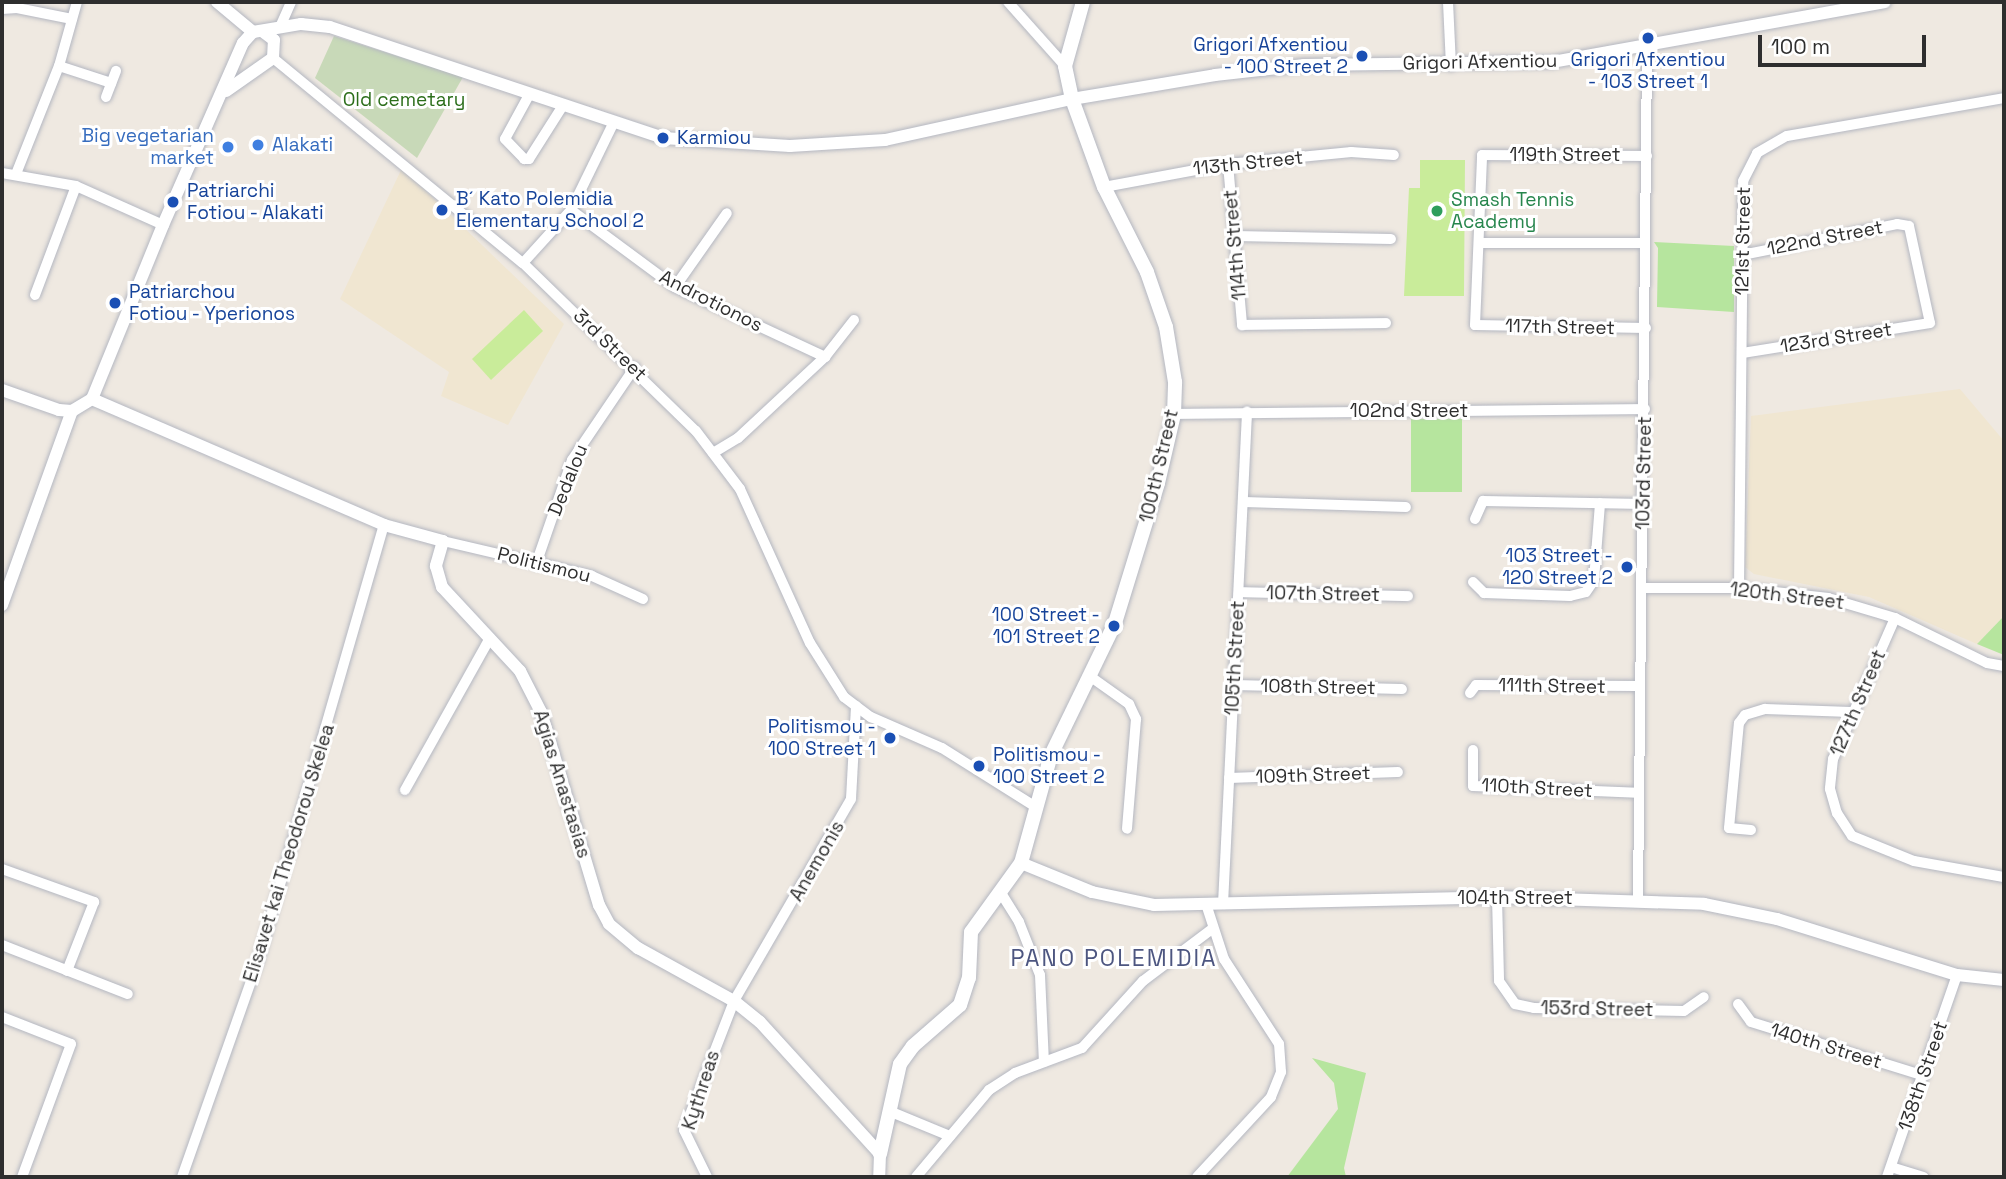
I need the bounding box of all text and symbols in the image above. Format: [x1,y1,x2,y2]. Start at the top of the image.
scale bar [1761,21,1929,65]
marker: Grigori Afxentiou - 103 Street 1 [1640,30,1656,46]
text: 100 m [1771,33,1830,60]
place label: Grigori Afxentiou - 100 Street 2 [1193,34,1348,78]
marker: Grigori Afxentiou - 100 Street 2 [1354,48,1370,64]
street label: Grigori Afxentiou [1402,49,1558,75]
place label: Grigori Afxentiou - 103 Street 1 [1570,49,1726,93]
park label: Old cemetary [343,89,465,111]
place label: Big vegetarian market [82,125,214,169]
place label: Karmiou [677,127,751,149]
marker: Karmiou [655,130,671,146]
place label: Alakati [272,134,333,156]
marker: Alakati [250,137,266,153]
marker: Big vegetarian market [220,139,236,155]
street label: 119th Street [1510,144,1620,166]
street label: 113th Street [1192,146,1304,180]
place label: Patriarchi Fotiou - Alakati [187,180,325,224]
street label: 121st Street [1731,186,1755,296]
place label: B´ Kato Polemidia Elementary School 2 [456,188,644,232]
street label: 114th Street [1219,189,1251,301]
place label: Smash Tennis Academy [1451,189,1575,233]
marker: Patriarchi Fotiou - Alakati [165,194,181,210]
marker: B´ Kato Polemidia Elementary School 2 [434,202,450,218]
marker: Smash Tennis Academy [1429,203,1445,219]
street label: 122nd Street [1765,216,1885,260]
street label: Androtionos [656,265,766,337]
place label: Patriarchou Fotiou - Yperionos [129,281,296,325]
marker: Patriarchou Fotiou - Yperionos [107,295,123,311]
street label: 3rd Street [568,304,652,386]
street label: 117th Street [1505,315,1615,339]
street label: 123rd Street [1779,318,1893,358]
street label: 102nd Street [1350,400,1468,422]
street label: 100th Street [1135,407,1183,525]
street label: 103rd Street [1632,416,1656,530]
street label: Dedalou [543,441,593,519]
street label: Politismou [495,542,593,588]
place label: 103 Street - 120 Street 2 [1502,545,1613,589]
marker: 103 Street - 120 Street 2 [1619,559,1635,575]
street label: 120th Street [1729,578,1845,614]
street label: 107th Street [1266,582,1380,606]
street label: 105th Street [1221,600,1249,716]
place label: 100 Street - 101 Street 2 [991,604,1100,648]
marker: 100 Street - 101 Street 2 [1106,618,1122,634]
street label: 127th Street [1825,646,1891,760]
street label: 111th Street [1498,674,1606,698]
street label: 108th Street [1260,675,1376,699]
street label: Agias Anastasias [529,707,595,861]
place label: Politismou - 100 Street 1 [767,716,876,760]
street label: Elisavet kai Theodorou Skelea [239,721,339,985]
marker: Politismou - 100 Street 1 [882,730,898,746]
place label: Politismou - 100 Street 2 [993,744,1105,788]
marker: Politismou - 100 Street 2 [971,758,987,774]
street label: 109th Street [1255,762,1371,788]
street label: 110th Street [1481,774,1593,802]
street label: Anemonis [785,817,849,905]
street label: 104th Street [1457,887,1573,909]
district label: PANO POLEMIDIA [1012,944,1216,972]
street label: 153rd Street [1540,997,1654,1021]
street label: 140th Street [1768,1018,1884,1074]
street label: 138th Street [1894,1018,1952,1134]
street label: Kythreas [677,1047,725,1133]

